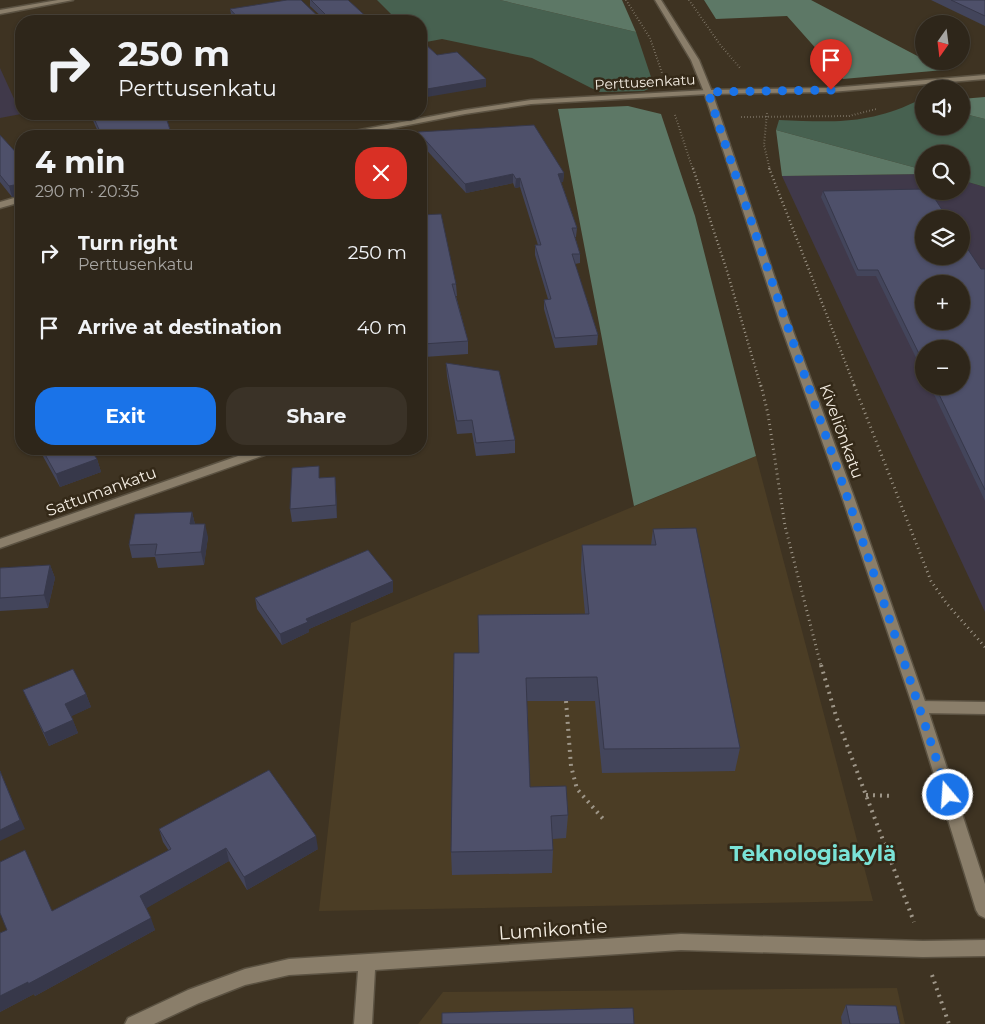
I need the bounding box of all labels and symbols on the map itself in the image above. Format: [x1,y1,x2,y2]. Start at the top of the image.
north arrow [915,15,970,70]
pin [810,39,852,90]
street label: Perttusenkatu [594,70,696,94]
street label: Kiveliönkatu [816,381,867,481]
street label: Sattumankatu [43,463,159,520]
position arrow [921,768,973,820]
district label: Teknologiakylä [730,841,896,866]
street label: Lumikontie [498,914,608,945]

